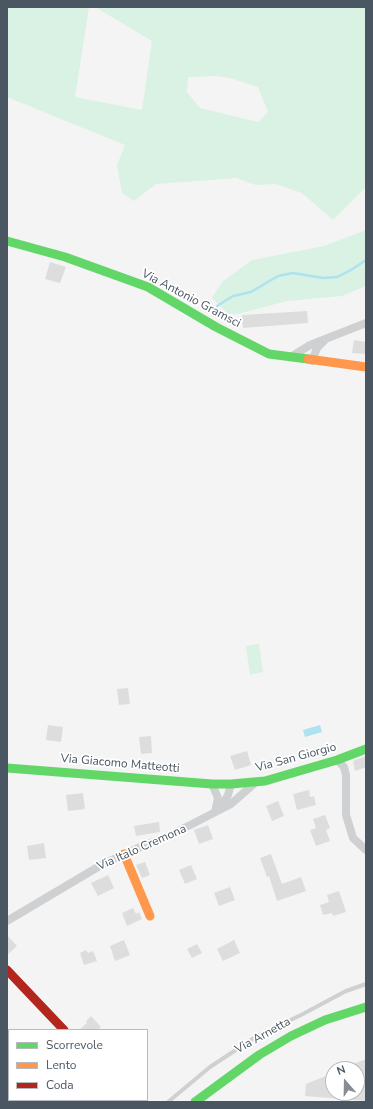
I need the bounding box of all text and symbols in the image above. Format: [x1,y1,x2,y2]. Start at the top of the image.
street label: Via Antonio Gramsci [139,267,243,331]
street label: Via San Giorgio [254,740,338,776]
street label: Via Giacomo Matteotti [60,752,180,776]
street label: Via Italo Cremona [95,822,189,874]
street label: Via Arnetta [233,1015,293,1057]
legend [8,1029,148,1101]
text: Scorrevole [46,1037,103,1053]
text: Lento [46,1057,76,1073]
north arrow [325,1061,365,1101]
text: N [335,1062,347,1079]
text: Coda [46,1077,74,1093]

